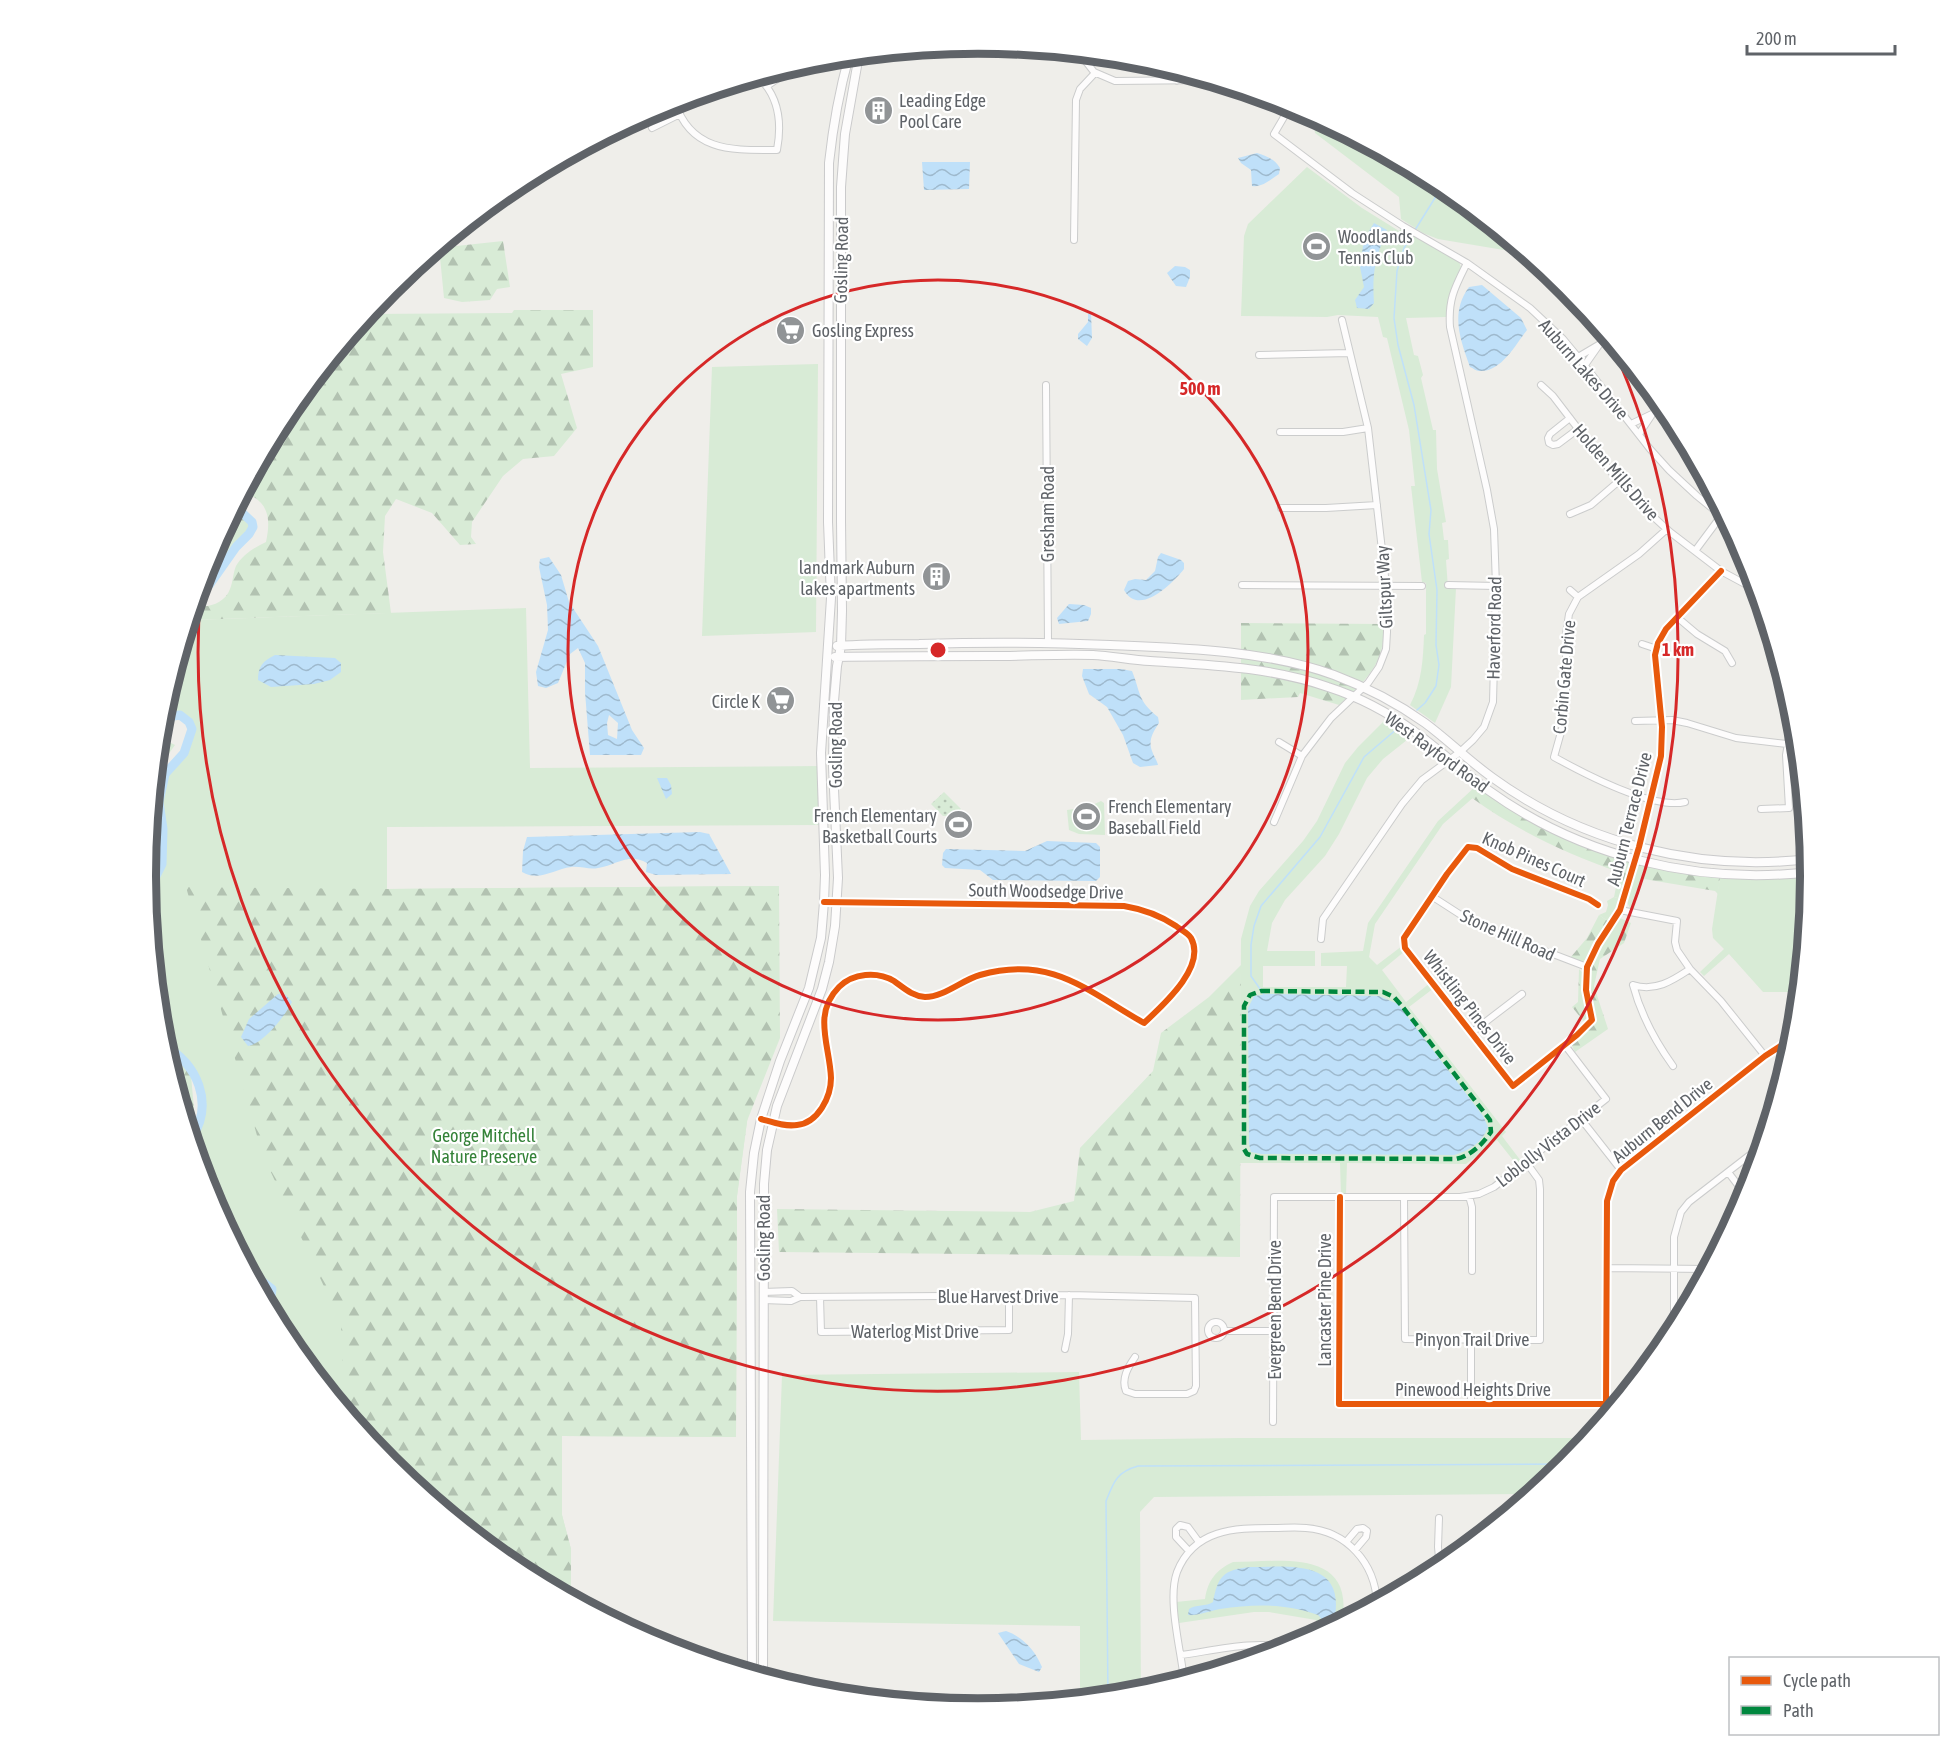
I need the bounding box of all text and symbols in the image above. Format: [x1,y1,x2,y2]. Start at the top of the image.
scale bar [1747,18,1896,56]
text: 200 m [1756,28,1797,49]
place label: Leading Edge Pool Care [899,90,986,132]
building icon: Leading Edge Pool Care [862,94,894,126]
street label: Gosling Road [830,217,852,303]
place label: Woodlands Tennis Club [1338,226,1414,268]
sports icon: Woodlands Tennis Club [1301,230,1333,262]
supermarket icon: Gosling Express [775,314,807,346]
street label: Auburn Lakes Drive [1535,315,1633,423]
place label: Gosling Express [812,320,914,341]
text: 500 m [1180,378,1220,399]
street label: Holden Mills Drive [1568,419,1664,525]
street label: Gresham Road [1037,466,1058,562]
street label: Giltspur Way [1371,545,1397,629]
place label: landmark Auburn lakes apartments [799,557,915,599]
building icon: landmark Auburn lakes apartments [920,561,952,593]
street label: Haverford Road [1483,576,1505,680]
street label: Corbin Gate Drive [1549,619,1579,735]
text: 1 km [1662,639,1694,660]
centre of rings [928,640,948,660]
supermarket icon: Circle K [765,685,797,717]
place label: Circle K [712,691,760,712]
street label: Gosling Road [825,702,846,788]
street label: West Rayford Road [1381,707,1493,797]
street label: Auburn Terrace Drive [1602,750,1656,888]
place label: French Elementary Baseball Field [1108,796,1232,838]
sports icon: French Elementary Baseball Field [1071,800,1103,832]
place label: French Elementary Basketball Courts [813,805,937,847]
sports icon: French Elementary Basketball Courts [942,809,974,841]
street label: Knob Pines Court [1479,827,1589,891]
street label: South Woodsedge Drive [968,879,1124,903]
street label: Stone Hill Road [1457,905,1559,965]
street label: Whistling Pines Drive [1419,946,1521,1068]
street label: Auburn Bend Drive [1608,1073,1716,1167]
street label: Loblolly Vista Drive [1492,1097,1604,1191]
park label: George Mitchell Nature Preserve [431,1125,537,1167]
street label: Gosling Road [753,1195,774,1281]
street label: Lancaster Pine Drive [1314,1233,1335,1367]
street label: Evergreen Bend Drive [1264,1240,1285,1380]
street label: Blue Harvest Drive [937,1286,1059,1307]
street label: Waterlog Mist Drive [851,1321,979,1342]
street label: Pinyon Trail Drive [1415,1329,1529,1350]
street label: Pinewood Heights Drive [1395,1379,1551,1400]
legend [1729,1657,1939,1735]
text: Cycle path [1783,1670,1851,1691]
text: Path [1783,1700,1814,1721]

